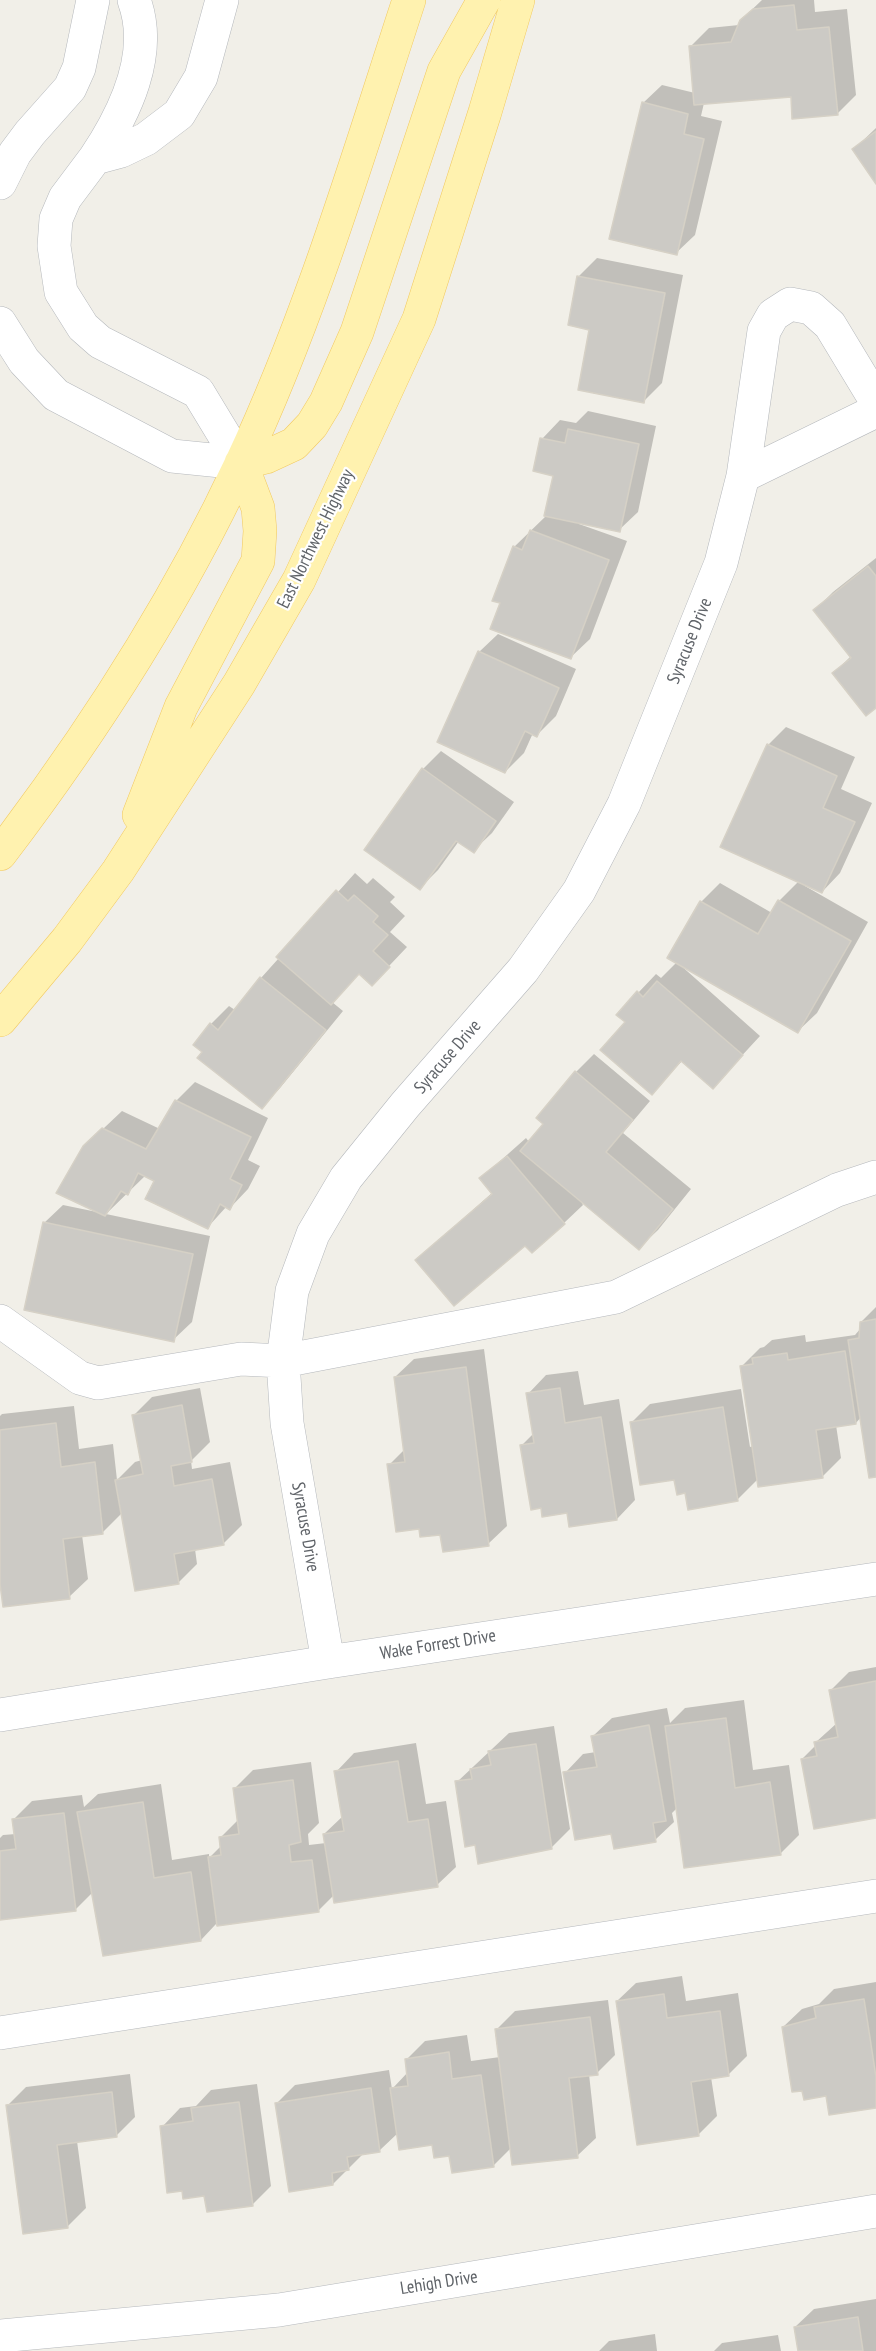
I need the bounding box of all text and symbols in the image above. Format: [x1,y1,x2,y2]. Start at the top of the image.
street label: East Northwest Highway [273,466,359,612]
street label: Syracuse Drive [663,595,717,687]
street label: Syracuse Drive [410,1016,486,1098]
street label: Syracuse Drive [286,1480,324,1574]
street label: Wake Forrest Drive [379,1625,497,1665]
street label: Lehigh Drive [399,2266,479,2300]

